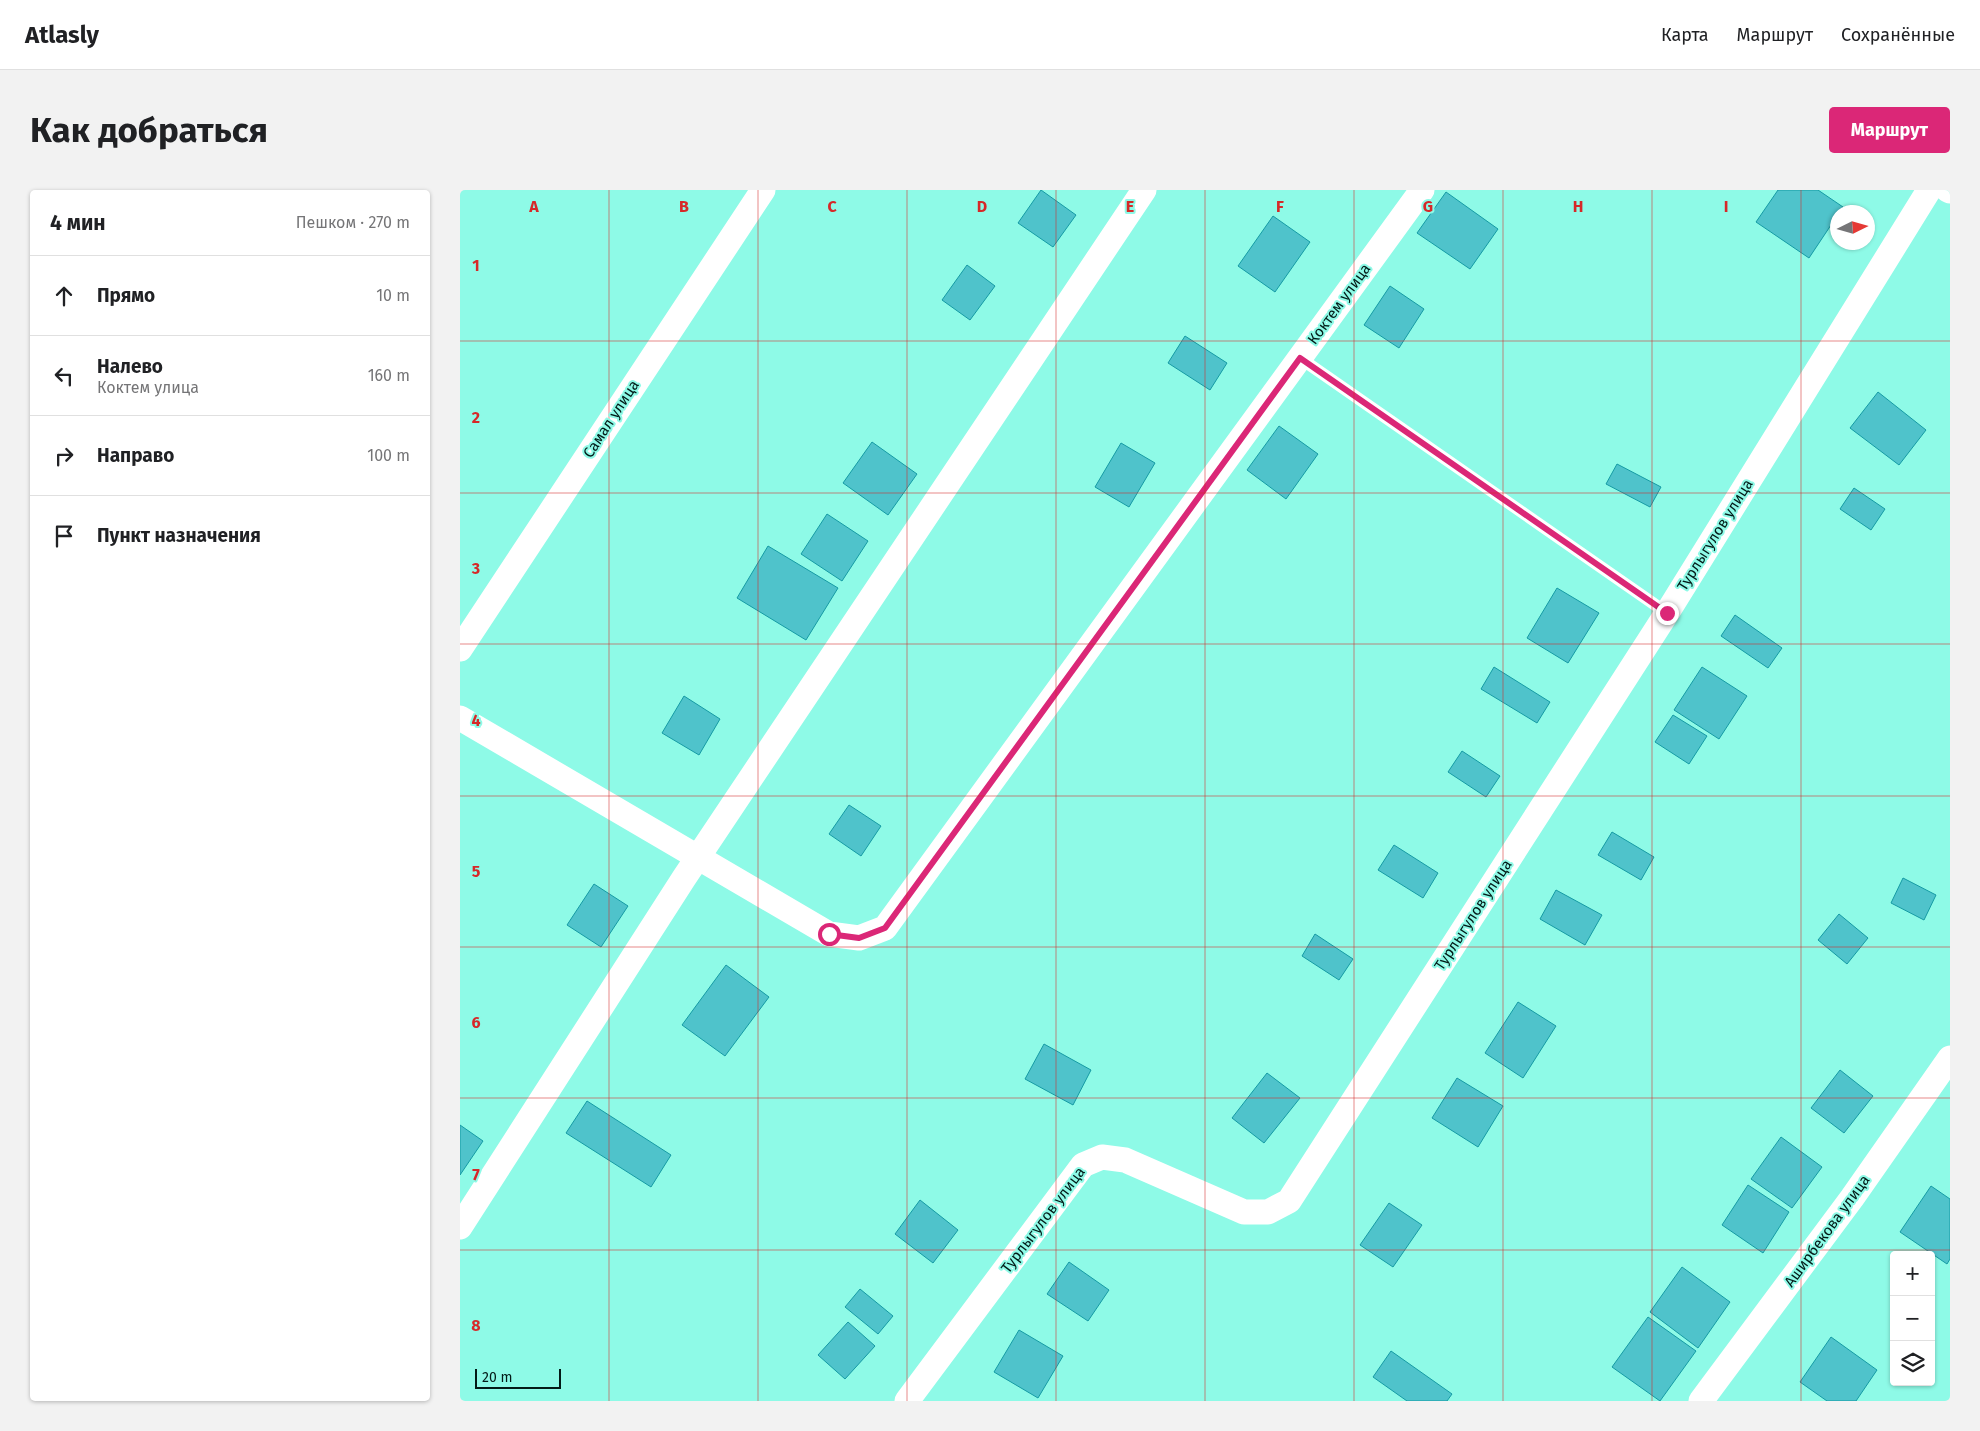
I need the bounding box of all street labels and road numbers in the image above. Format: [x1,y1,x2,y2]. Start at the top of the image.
street label: Коктем улица [1304,260,1374,348]
street label: Самал улица [579,377,643,461]
street label: Турлыгулов улица [1673,476,1757,594]
street label: Турлыгулов улица [1431,856,1515,974]
street label: Турлыгулов улица [997,1163,1089,1277]
street label: Аширбекова улица [1780,1172,1874,1290]

